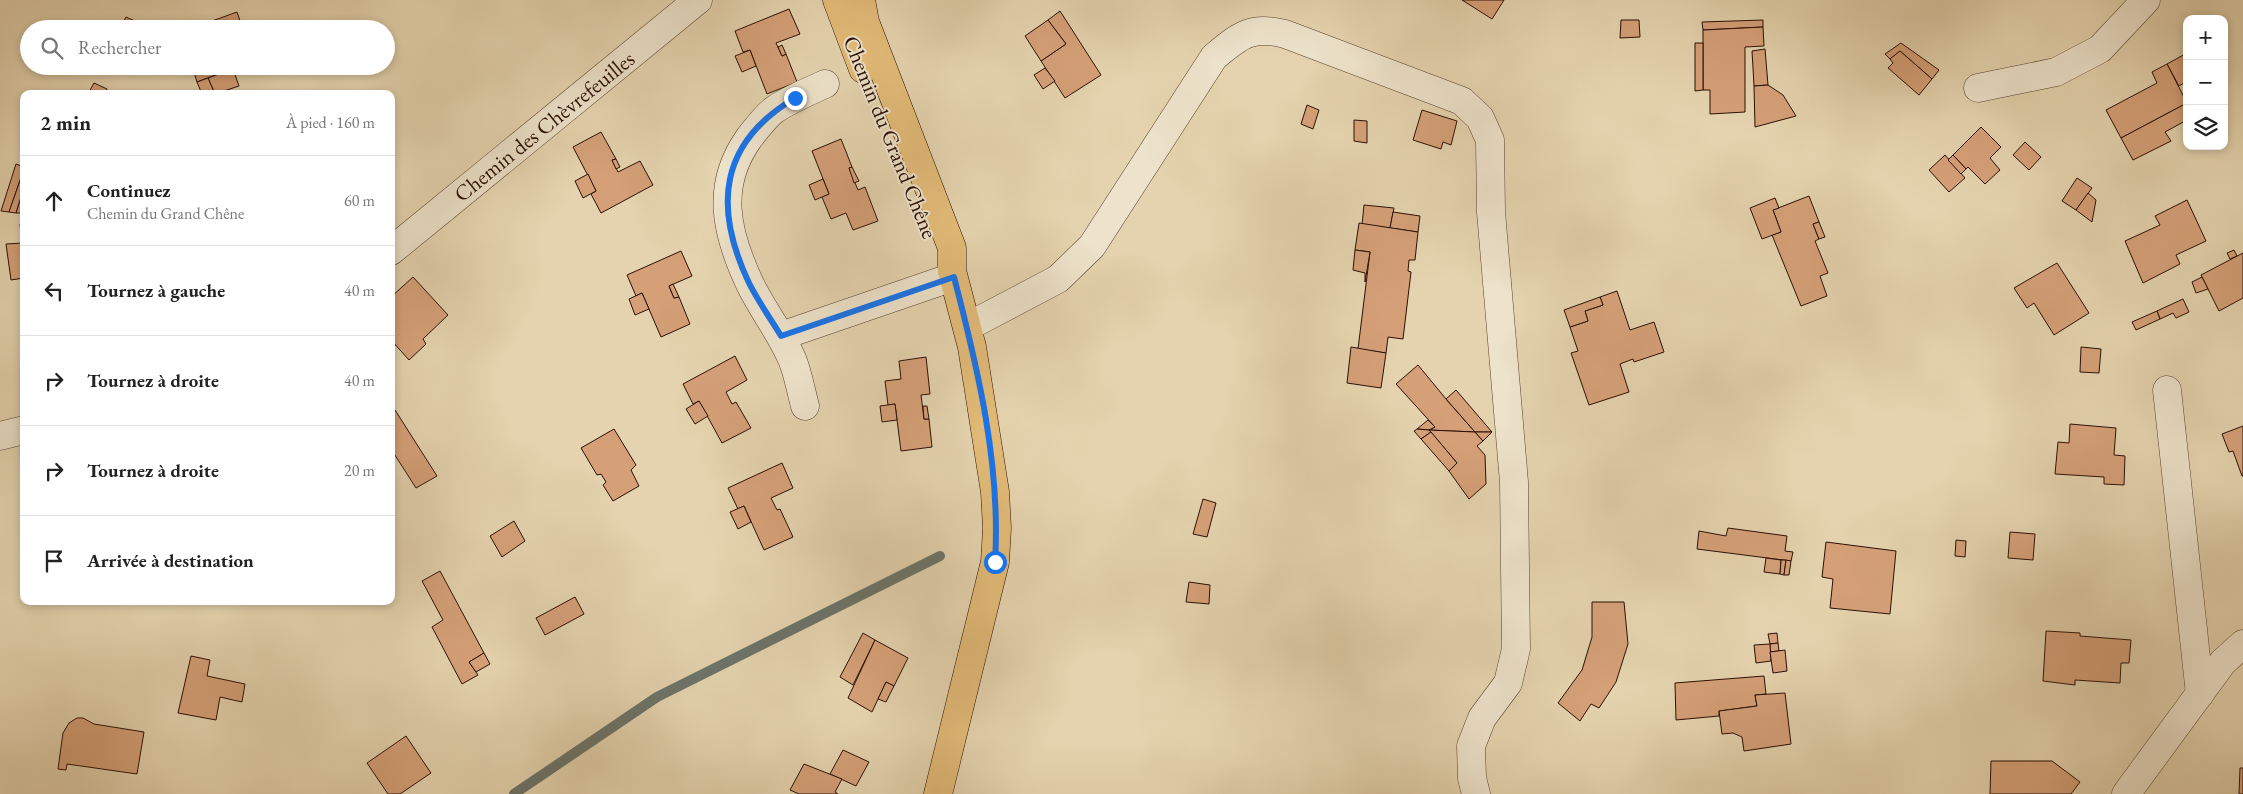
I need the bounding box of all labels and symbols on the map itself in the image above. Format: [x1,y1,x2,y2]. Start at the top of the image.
street label: Chemin du Grand Chêne [837,32,945,243]
street label: Chemin des Chèvrefeuilles [448,44,641,208]
route end [784,87,807,110]
route start [984,551,1007,574]

